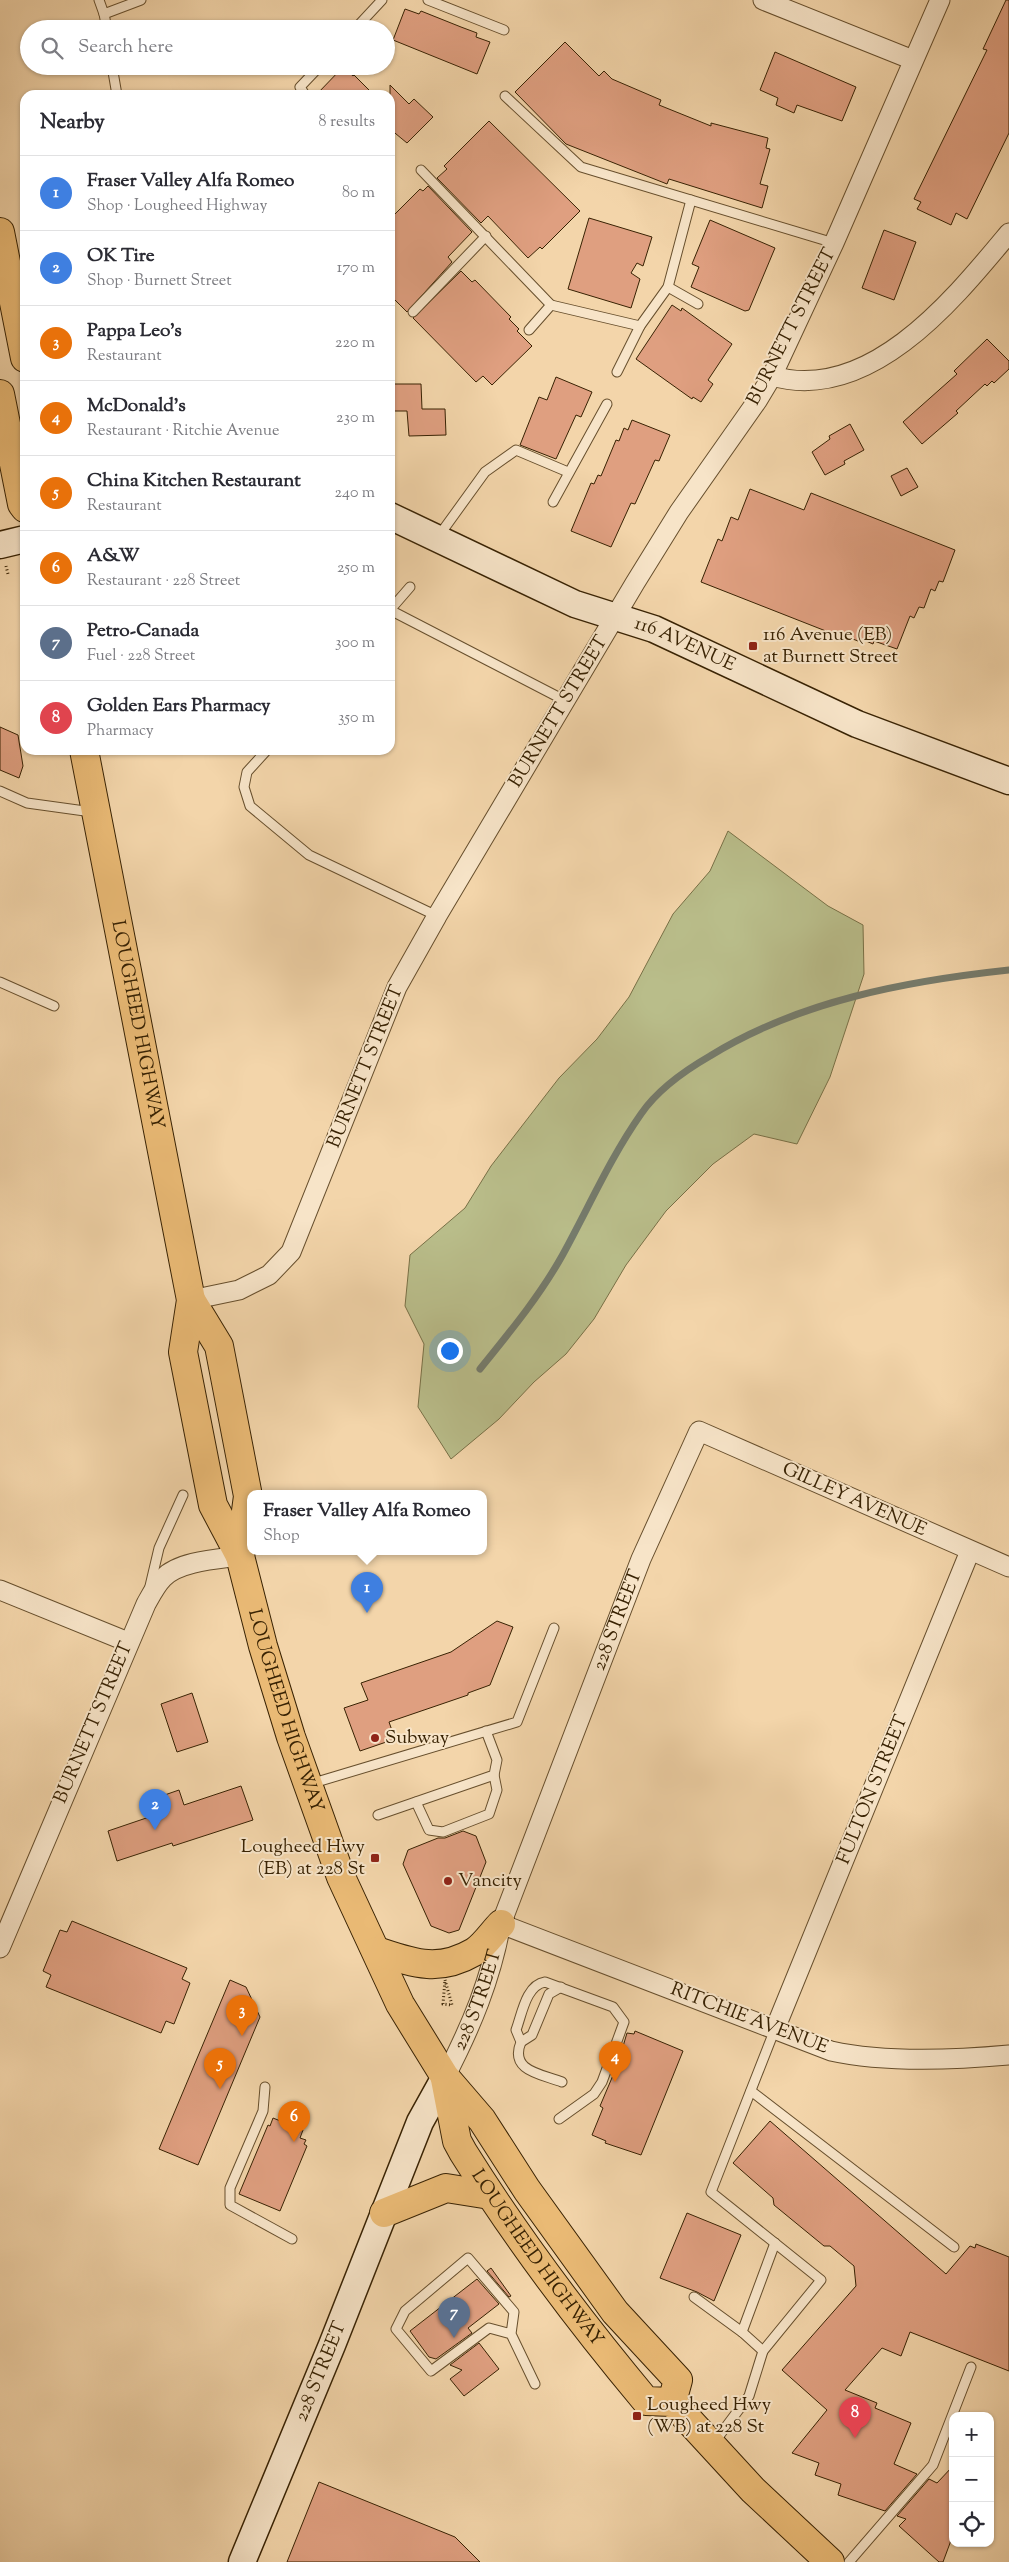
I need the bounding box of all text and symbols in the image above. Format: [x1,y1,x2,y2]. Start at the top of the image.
search box [20,20,395,75]
icon: search [38,34,66,62]
text: Search here [78,34,173,61]
text: Nearby [40,108,105,138]
text: 8 results [319,111,375,134]
text: Fraser Valley Alfa Romeo [87,168,294,195]
text: 1 [53,182,59,205]
text: 80 m [342,182,375,205]
text: Shop · Lougheed Highway [87,195,267,218]
text: OK Tire [87,243,155,270]
street label: BURNETT STREET [741,244,843,410]
text: 2 [52,257,60,280]
text: 170 m [337,257,375,280]
text: Shop · Burnett Street [87,270,232,293]
text: Pappa Leo's [87,318,182,345]
text: 3 [53,332,59,355]
text: 220 m [335,332,375,355]
text: Restaurant [87,345,162,368]
text: McDonald's [87,393,186,420]
text: 4 [52,407,60,430]
text: 230 m [336,407,375,430]
text: Restaurant · Ritchie Avenue [87,420,279,443]
text: China Kitchen Restaurant [87,468,301,495]
text: 5 [53,482,59,505]
text: 240 m [334,482,375,505]
text: Restaurant [87,495,162,518]
text: A&W [87,543,140,570]
text: 6 [52,557,60,580]
text: 250 m [337,557,375,580]
text: Restaurant · 228 Street [87,570,240,593]
street label: 116 AVENUE [631,610,740,679]
text: Petro-Canada [87,618,199,645]
place label: 116 Avenue (EB) at Burnett Street [763,622,899,671]
street label: BURNETT STREET [503,631,615,793]
text: 7 [52,632,60,655]
text: 300 m [335,632,375,655]
marker: 116 Avenue (EB) at Burnett Street [747,640,759,652]
text: Fuel · 228 Street [87,645,195,668]
text: Golden Ears Pharmacy [87,693,270,720]
text: 8 [52,707,60,730]
text: 350 m [338,707,375,730]
text: Pharmacy [87,720,154,743]
street label: LOUGHEED HIGHWAY [104,918,171,1132]
street label: BURNETT STREET [321,982,411,1152]
your location [437,1338,463,1364]
street label: GILLEY AVENUE [778,1456,931,1544]
popup [247,1490,487,1555]
text: Fraser Valley Alfa Romeo [263,1498,471,1525]
text: Shop [263,1525,300,1548]
street label: 228 STREET [586,1566,649,1674]
pin: 1 [351,1572,383,1613]
street label: LOUGHEED HIGHWAY [241,1606,331,1817]
street label: BURNETT STREET [48,1638,140,1808]
street label: FULTON STREET [831,1711,915,1869]
place label: Subway [385,1725,450,1752]
marker: Subway [369,1732,381,1744]
pin: 2 [139,1789,171,1830]
place label: Lougheed Hwy (EB) at 228 St [241,1834,366,1883]
marker: Lougheed Hwy (EB) at 228 St [369,1852,381,1864]
place label: Vancity [458,1868,522,1895]
marker: Vancity [442,1875,454,1887]
street label: 228 STREET [447,1947,509,2055]
street label: RITCHIE AVENUE [666,1976,832,2062]
pin: 3 [226,1995,258,2036]
pin: 4 [599,2041,631,2082]
pin: 5 [204,2048,236,2089]
pin: 6 [278,2101,310,2142]
street label: LOUGHEED HIGHWAY [464,2164,610,2353]
pin: 7 [438,2297,470,2338]
street label: 228 STREET [288,2318,353,2426]
place label: Lougheed Hwy (WB) at 228 St [647,2392,772,2441]
pin: 8 [839,2397,871,2438]
marker: Lougheed Hwy (WB) at 228 St [631,2410,643,2422]
map controls [949,2412,994,2547]
button: + [949,2412,994,2457]
button: − [949,2457,994,2502]
button: locate [949,2502,994,2547]

